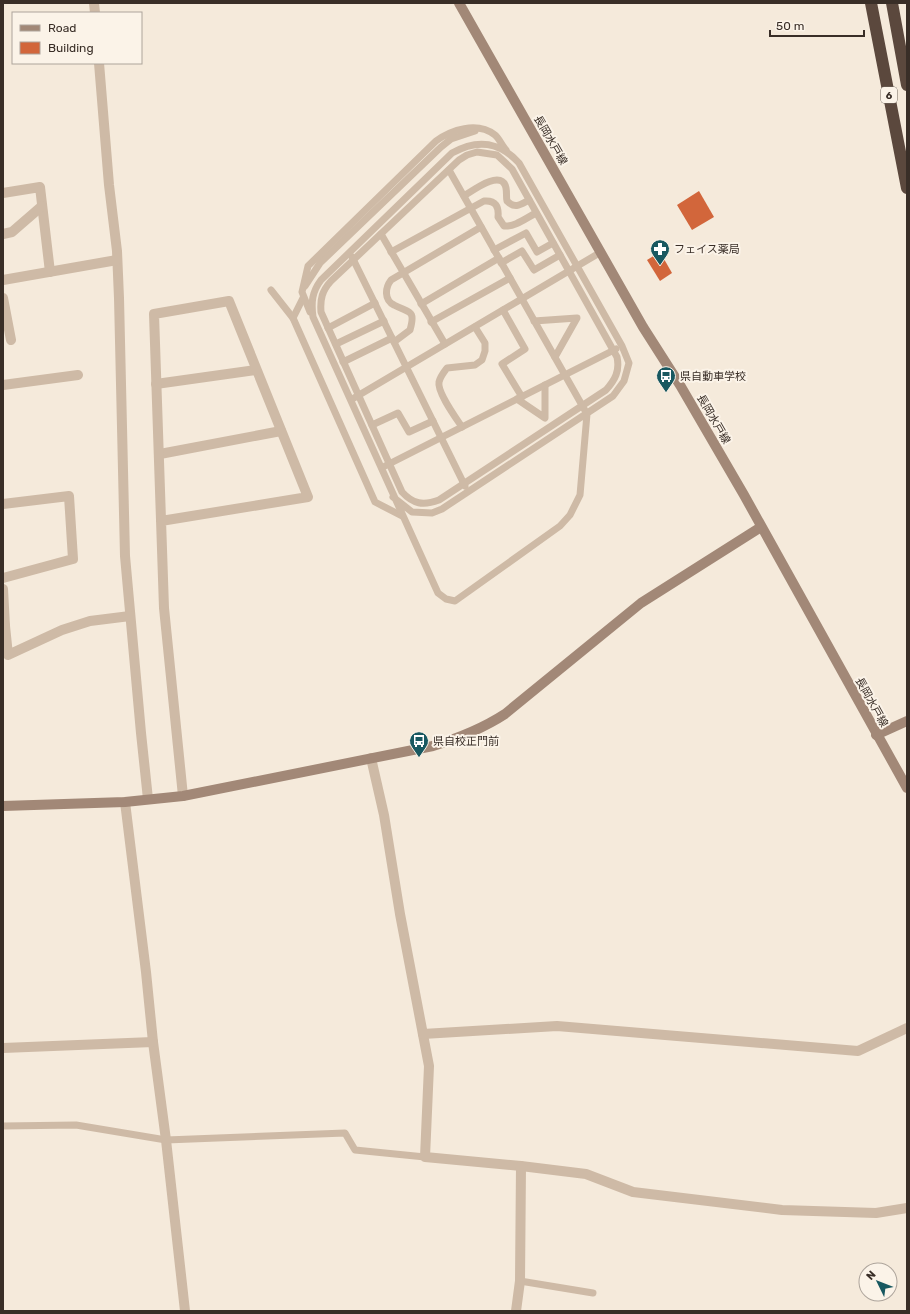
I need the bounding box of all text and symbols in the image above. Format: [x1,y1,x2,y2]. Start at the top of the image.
legend [12,12,142,64]
scale bar [770,12,864,38]
text: 50 m [776,19,804,33]
text: Road [48,21,76,35]
text: Building [48,41,94,55]
road number: 6 [881,87,897,103]
street label: 長岡水戸線 [531,113,570,167]
pharmacy icon: フェイス薬局 [649,238,671,266]
place label: フェイス薬局 [674,243,740,256]
bus stop icon: 県自動車学校 [655,365,677,393]
place label: 県自動車学校 [680,370,746,383]
street label: 長岡水戸線 [694,392,733,446]
street label: 長岡水戸線 [853,675,891,729]
bus stop icon: 県自校正門前 [408,730,430,758]
place label: 県自校正門前 [433,735,499,748]
north arrow [858,1262,898,1302]
text: N [864,1268,879,1283]

